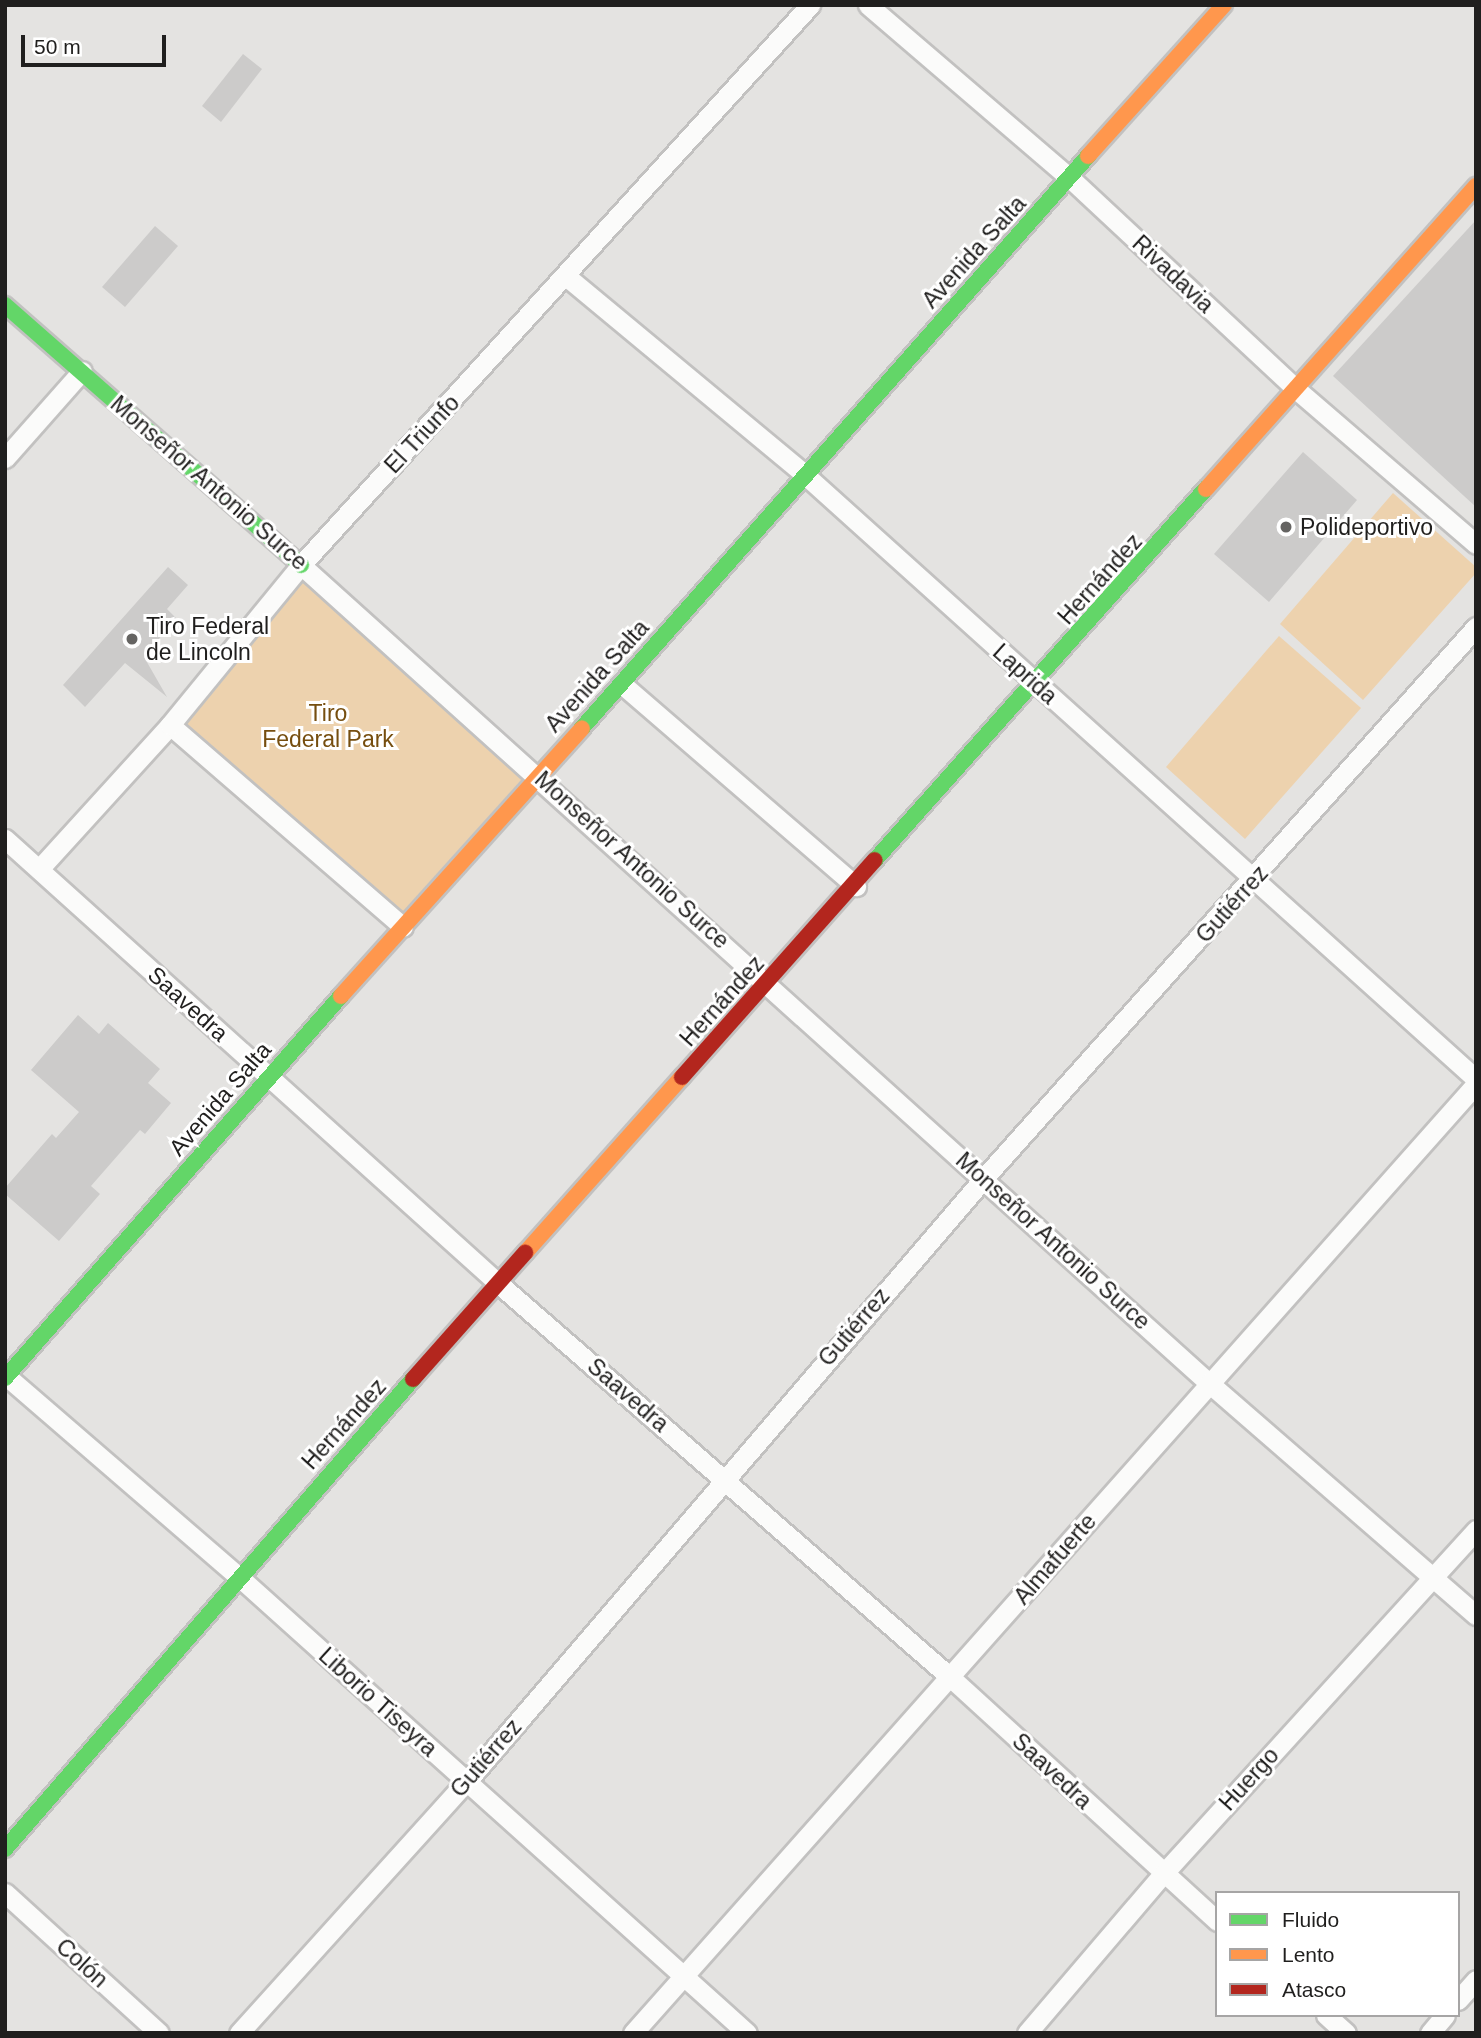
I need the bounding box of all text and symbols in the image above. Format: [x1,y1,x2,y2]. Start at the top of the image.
scale bar [24,21,170,65]
text: 50 m [34,35,81,58]
street label: Avenida Salta [916,190,1032,314]
street label: Rivadavia [1127,229,1219,319]
street label: El Triunfo [379,389,465,479]
street label: Monseñor Antonio Surce [104,390,314,576]
place label: Polideportivo [1300,513,1433,541]
marker: Polideportivo [1278,519,1294,535]
street label: Hernández [1052,528,1148,630]
place label: Tiro Federal de Lincoln [146,612,269,666]
street label: Avenida Salta [539,614,655,738]
marker: Tiro Federal de Lincoln [124,631,140,647]
street label: Laprida [987,638,1063,710]
park label: Tiro Federal Park [262,699,394,753]
street label: Monseñor Antonio Surce [529,765,735,955]
street label: Gutiérrez [1190,860,1274,948]
street label: Hernández [674,950,770,1052]
street label: Saavedra [142,961,234,1047]
street label: Avenida Salta [163,1037,277,1161]
street label: Monseñor Antonio Surce [950,1146,1156,1336]
street label: Gutiérrez [813,1282,895,1372]
street label: Saavedra [582,1352,674,1438]
street label: Hernández [296,1373,392,1475]
street label: Almafuerte [1008,1508,1102,1610]
street label: Liborio Tiseyra [313,1642,443,1762]
street label: Gutiérrez [445,1713,527,1803]
street label: Saavedra [1007,1727,1097,1815]
street label: Huergo [1214,1742,1284,1816]
legend [1215,1891,1460,2017]
text: Fluido [1282,1908,1339,1931]
street label: Colón [50,1933,114,1993]
text: Lento [1282,1943,1335,1966]
text: Atasco [1282,1978,1346,2001]

